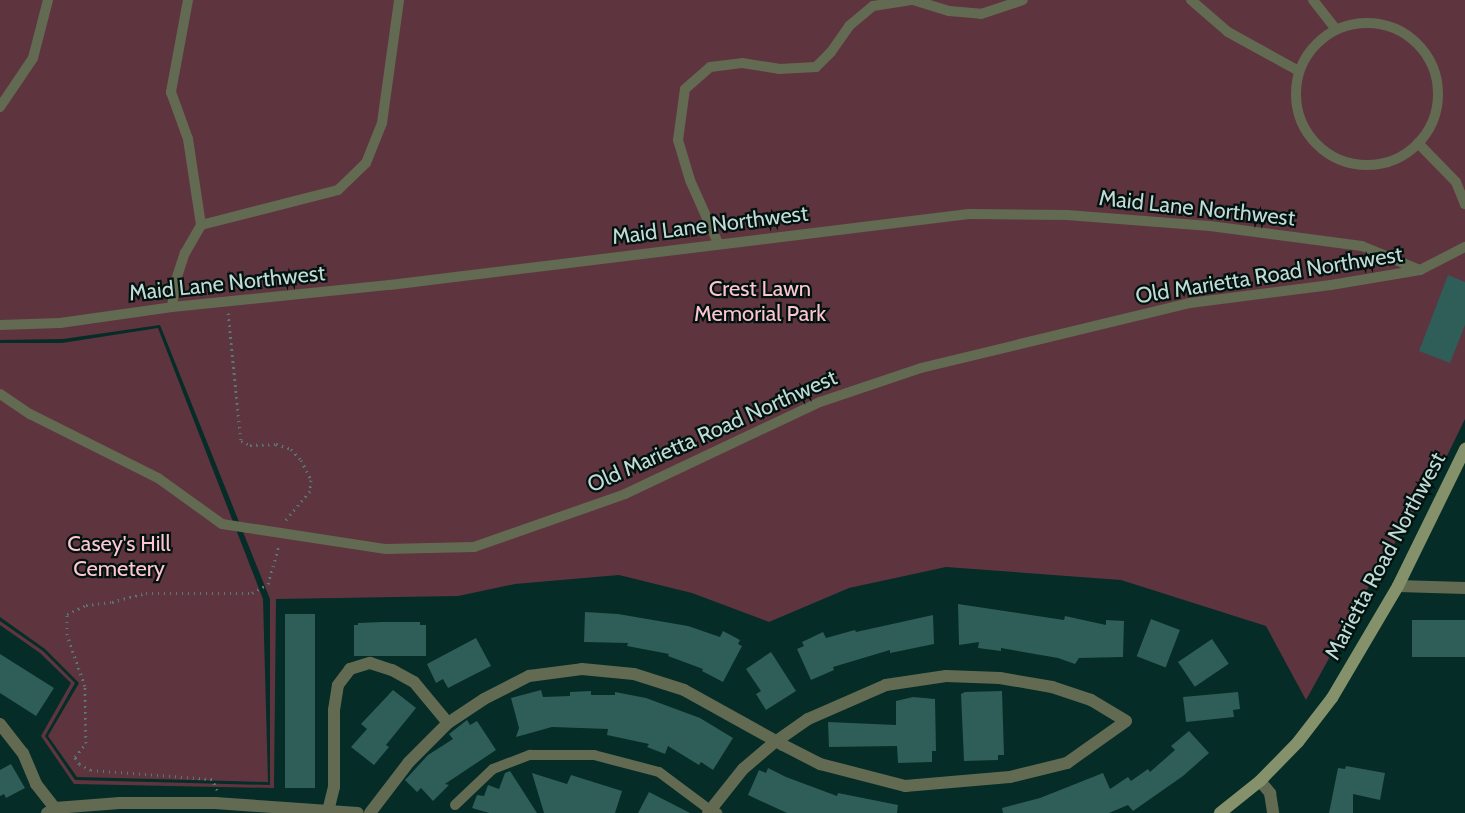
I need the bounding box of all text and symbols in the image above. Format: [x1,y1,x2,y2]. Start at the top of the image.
street label: Maid Lane Northwest [1098,185,1296,231]
street label: Maid Lane Northwest [611,200,809,250]
street label: Old Marietta Road Northwest [1133,241,1405,309]
street label: Maid Lane Northwest [128,260,326,306]
park label: Crest Lawn Memorial Park [694,275,826,326]
street label: Old Marietta Road Northwest [583,364,841,498]
street label: Marietta Road Northwest [1319,448,1451,664]
park label: Casey's Hill Cemetery [67,530,171,582]

